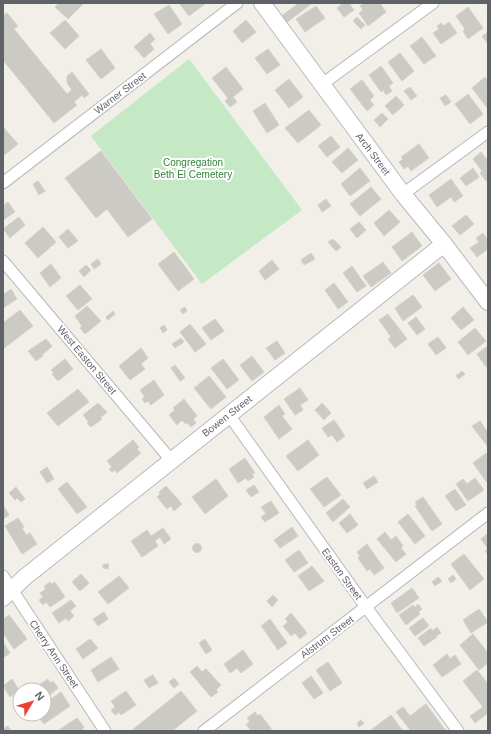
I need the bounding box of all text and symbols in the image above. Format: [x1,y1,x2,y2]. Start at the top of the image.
street label: Warner Street [92,70,148,116]
street label: Arch Street [354,131,393,177]
park label: Congregation Beth El Cemetery [154,157,232,180]
street label: West Easton Street [55,324,119,397]
street label: Bowen Street [200,393,254,439]
street label: Easton Street [320,546,364,602]
street label: Alstrum Street [298,613,356,660]
street label: Cherry Ann Street [27,618,81,690]
north arrow [12,682,52,722]
text: N [33,689,47,703]

